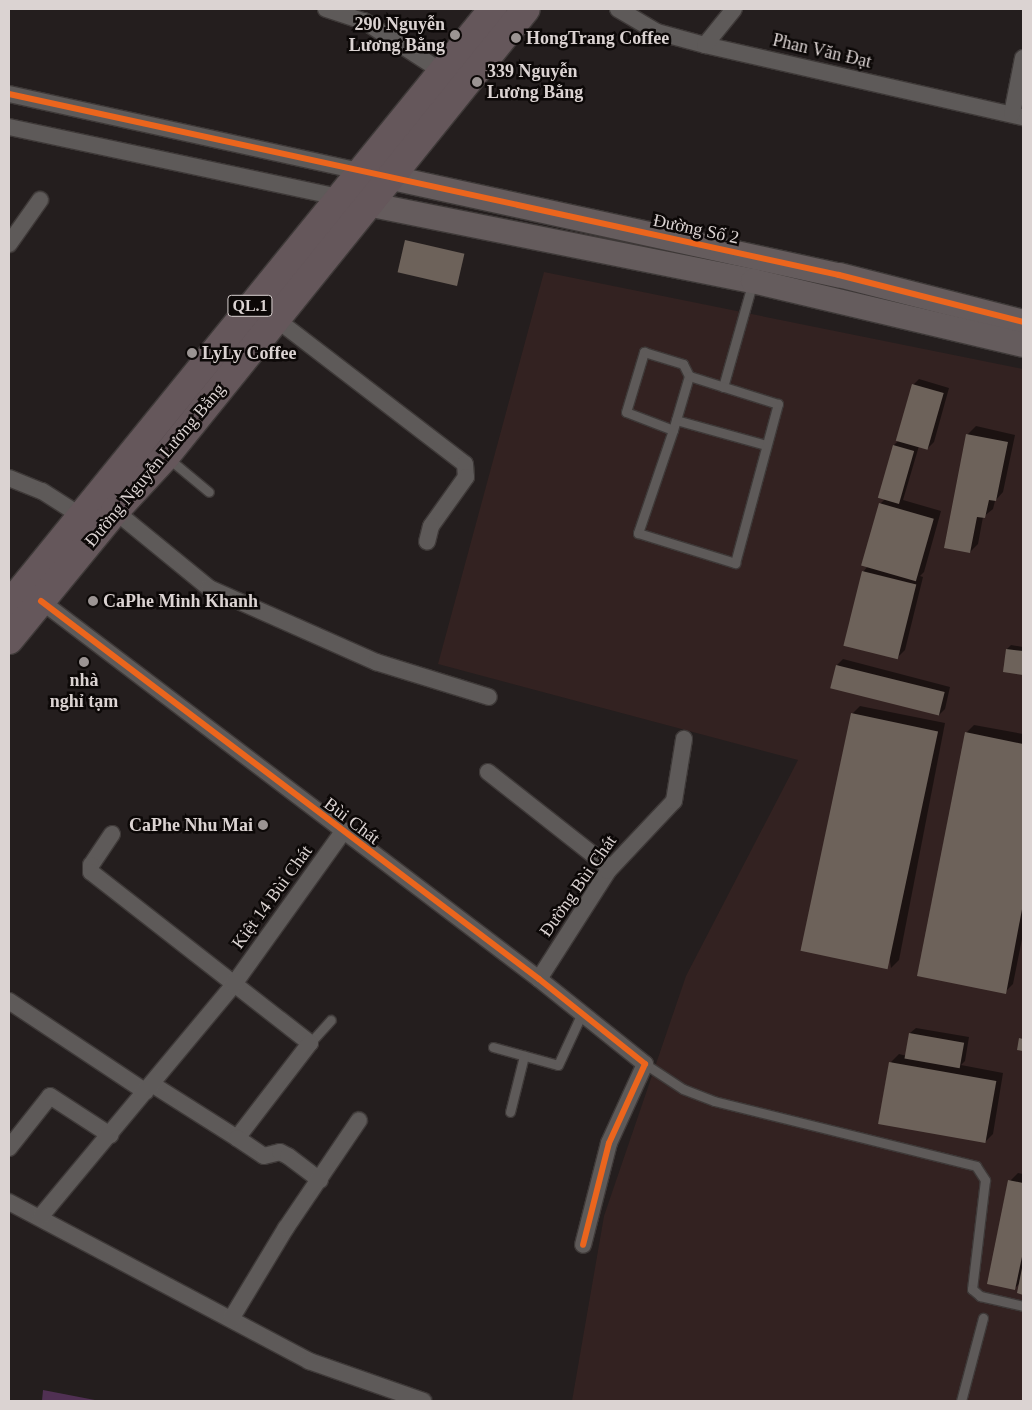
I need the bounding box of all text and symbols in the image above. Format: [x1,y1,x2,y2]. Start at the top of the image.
place label: 290 Nguyễn Lương Bằng [349,14,445,56]
place label: HongTrang Coffee [526,27,669,49]
marker: 290 Nguyễn Lương Bằng [449,29,461,41]
street label: Phan Văn Đạt [770,29,874,73]
marker: HongTrang Coffee [510,32,522,44]
place label: 339 Nguyễn Lương Bằng [487,61,583,104]
marker: 339 Nguyễn Lương Bằng [471,76,483,88]
street label: Đường Số 2 [651,209,741,249]
road number: QL.1 [226,292,274,320]
place label: LyLy Coffee [202,342,296,364]
marker: LyLy Coffee [186,347,198,359]
street label: Đường Nguyễn Lương Bằng [80,379,230,551]
place label: CaPhe Minh Khanh [103,590,258,612]
marker: CaPhe Minh Khanh [87,595,99,607]
marker: nhà nghỉ tạm [78,656,90,668]
place label: nhà nghỉ tạm [50,670,118,712]
street label: Bùi Chát [320,793,384,849]
place label: CaPhe Nhu Mai [129,814,253,836]
marker: CaPhe Nhu Mai [257,819,269,831]
street label: Đường Bùi Chát [535,831,621,941]
street label: Kiệt 14 Bùi Chát [227,841,317,953]

